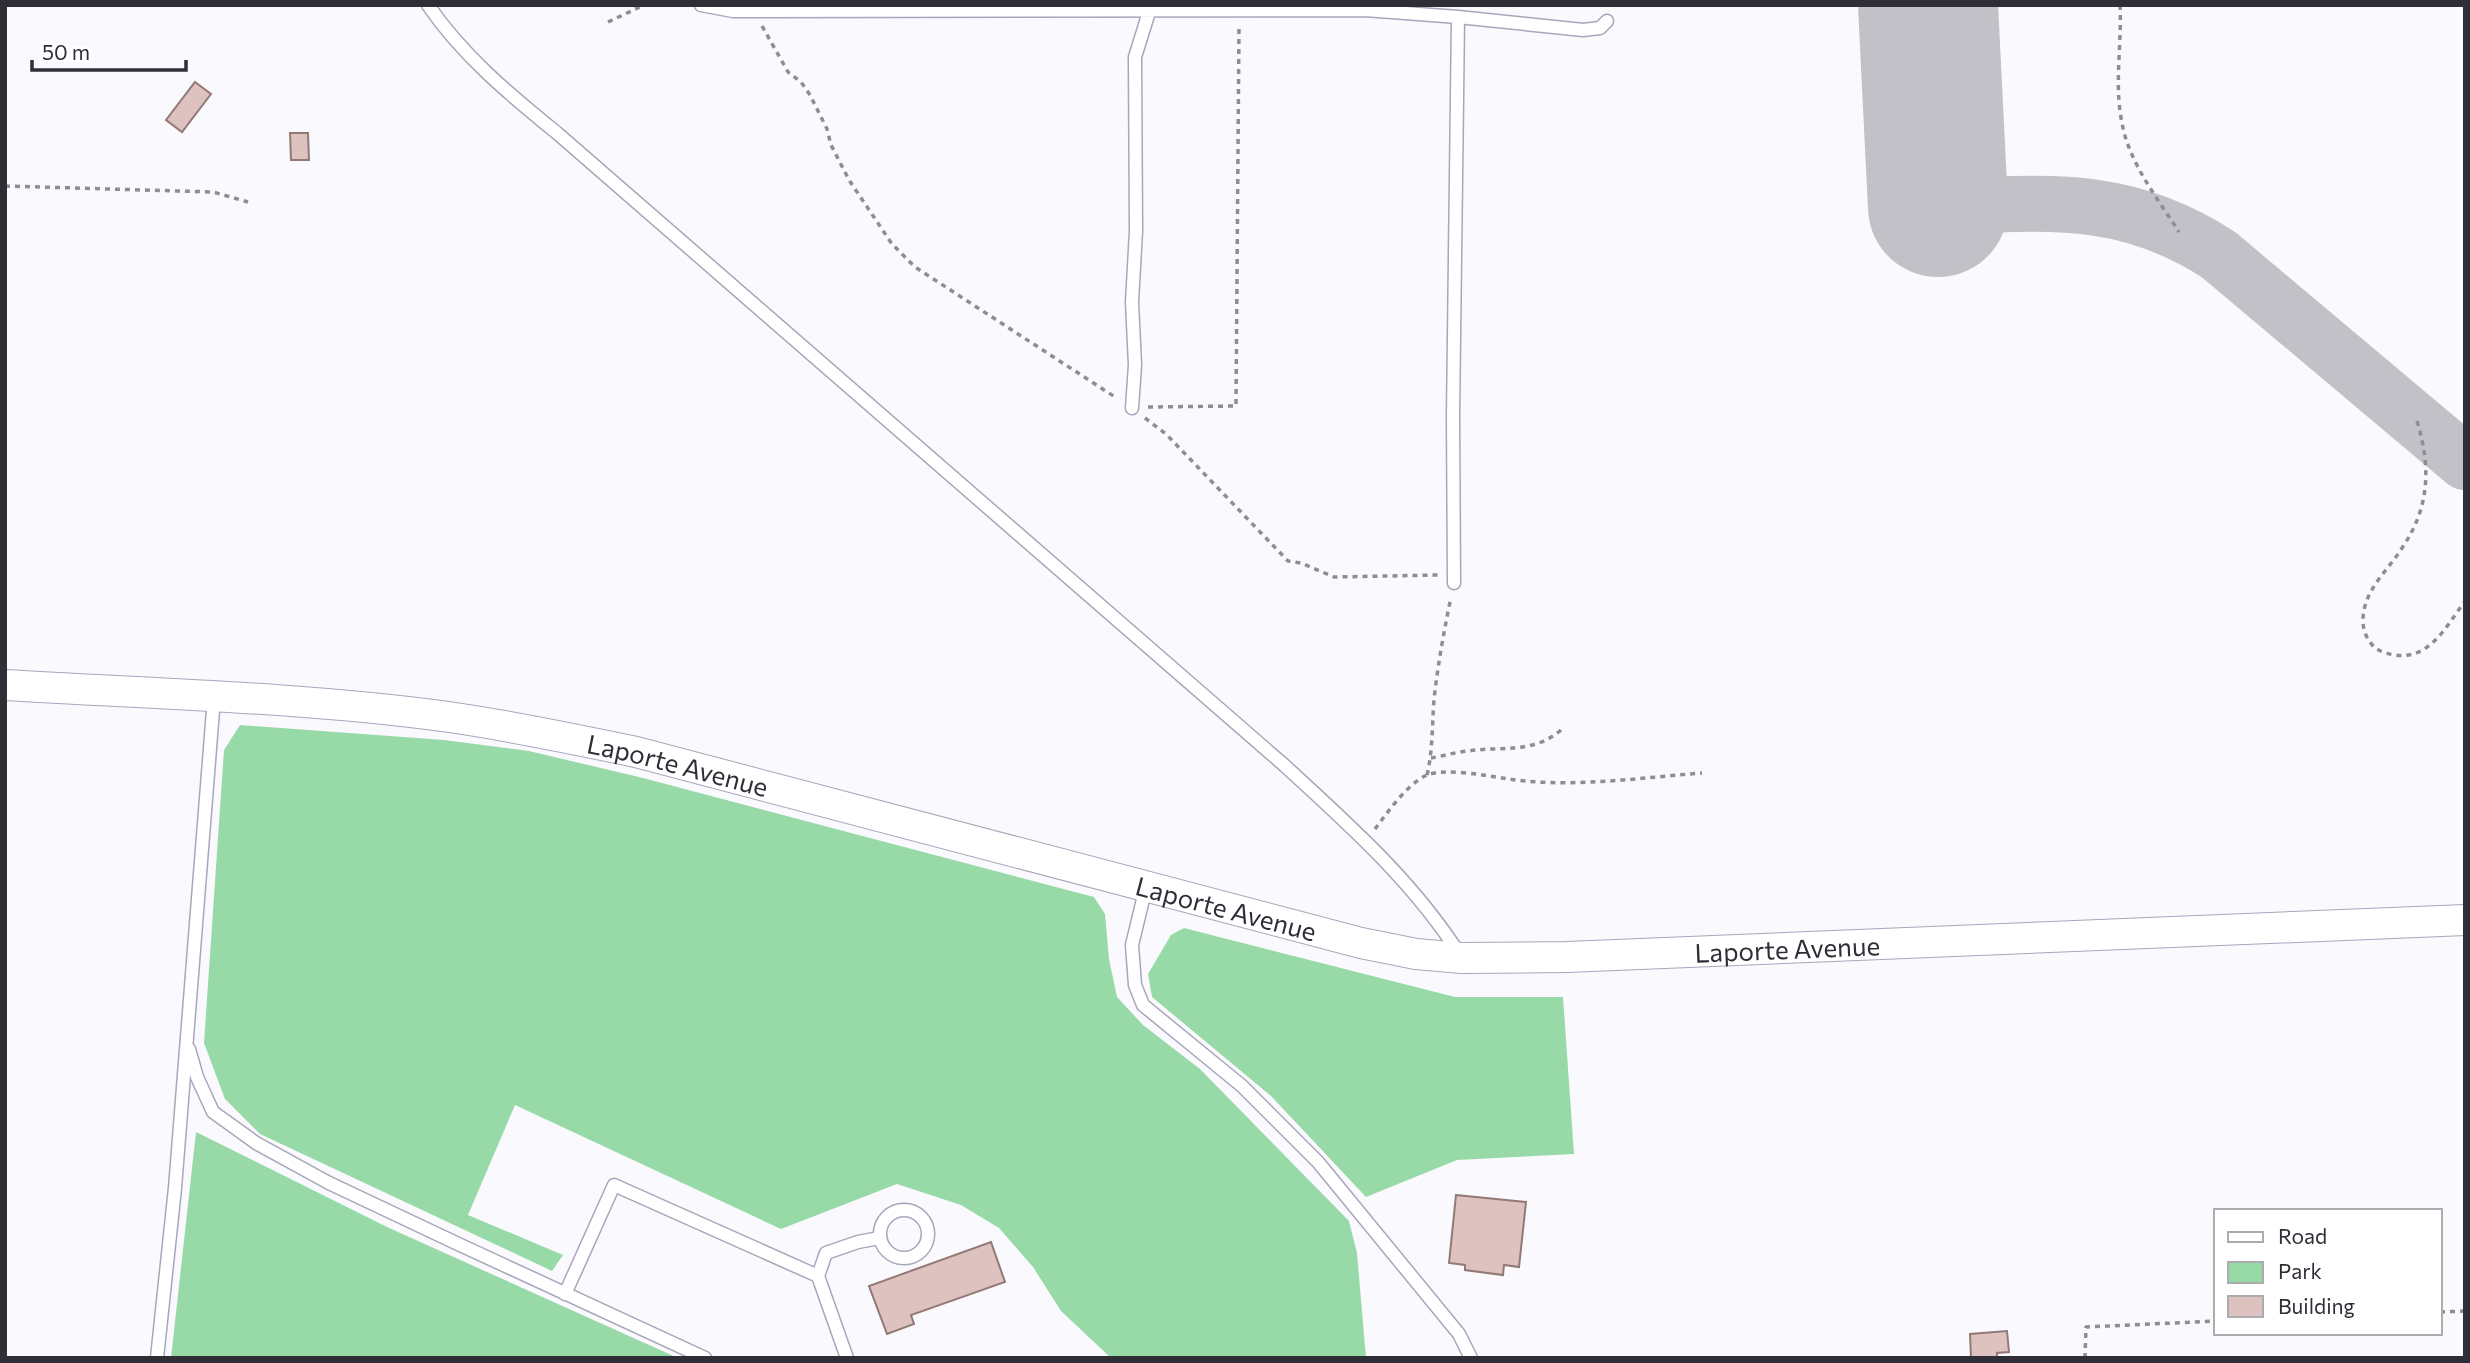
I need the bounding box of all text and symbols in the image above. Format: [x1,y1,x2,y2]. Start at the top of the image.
scale bar [32,28,186,72]
text: 50 m [42,39,90,64]
street label: Laporte Avenue [584,727,772,802]
street label: Laporte Avenue [1133,869,1320,946]
street label: Laporte Avenue [1694,929,1881,967]
legend [2214,1209,2442,1335]
text: Road [2278,1223,2327,1248]
text: Park [2278,1258,2322,1283]
text: Building [2278,1293,2355,1318]

